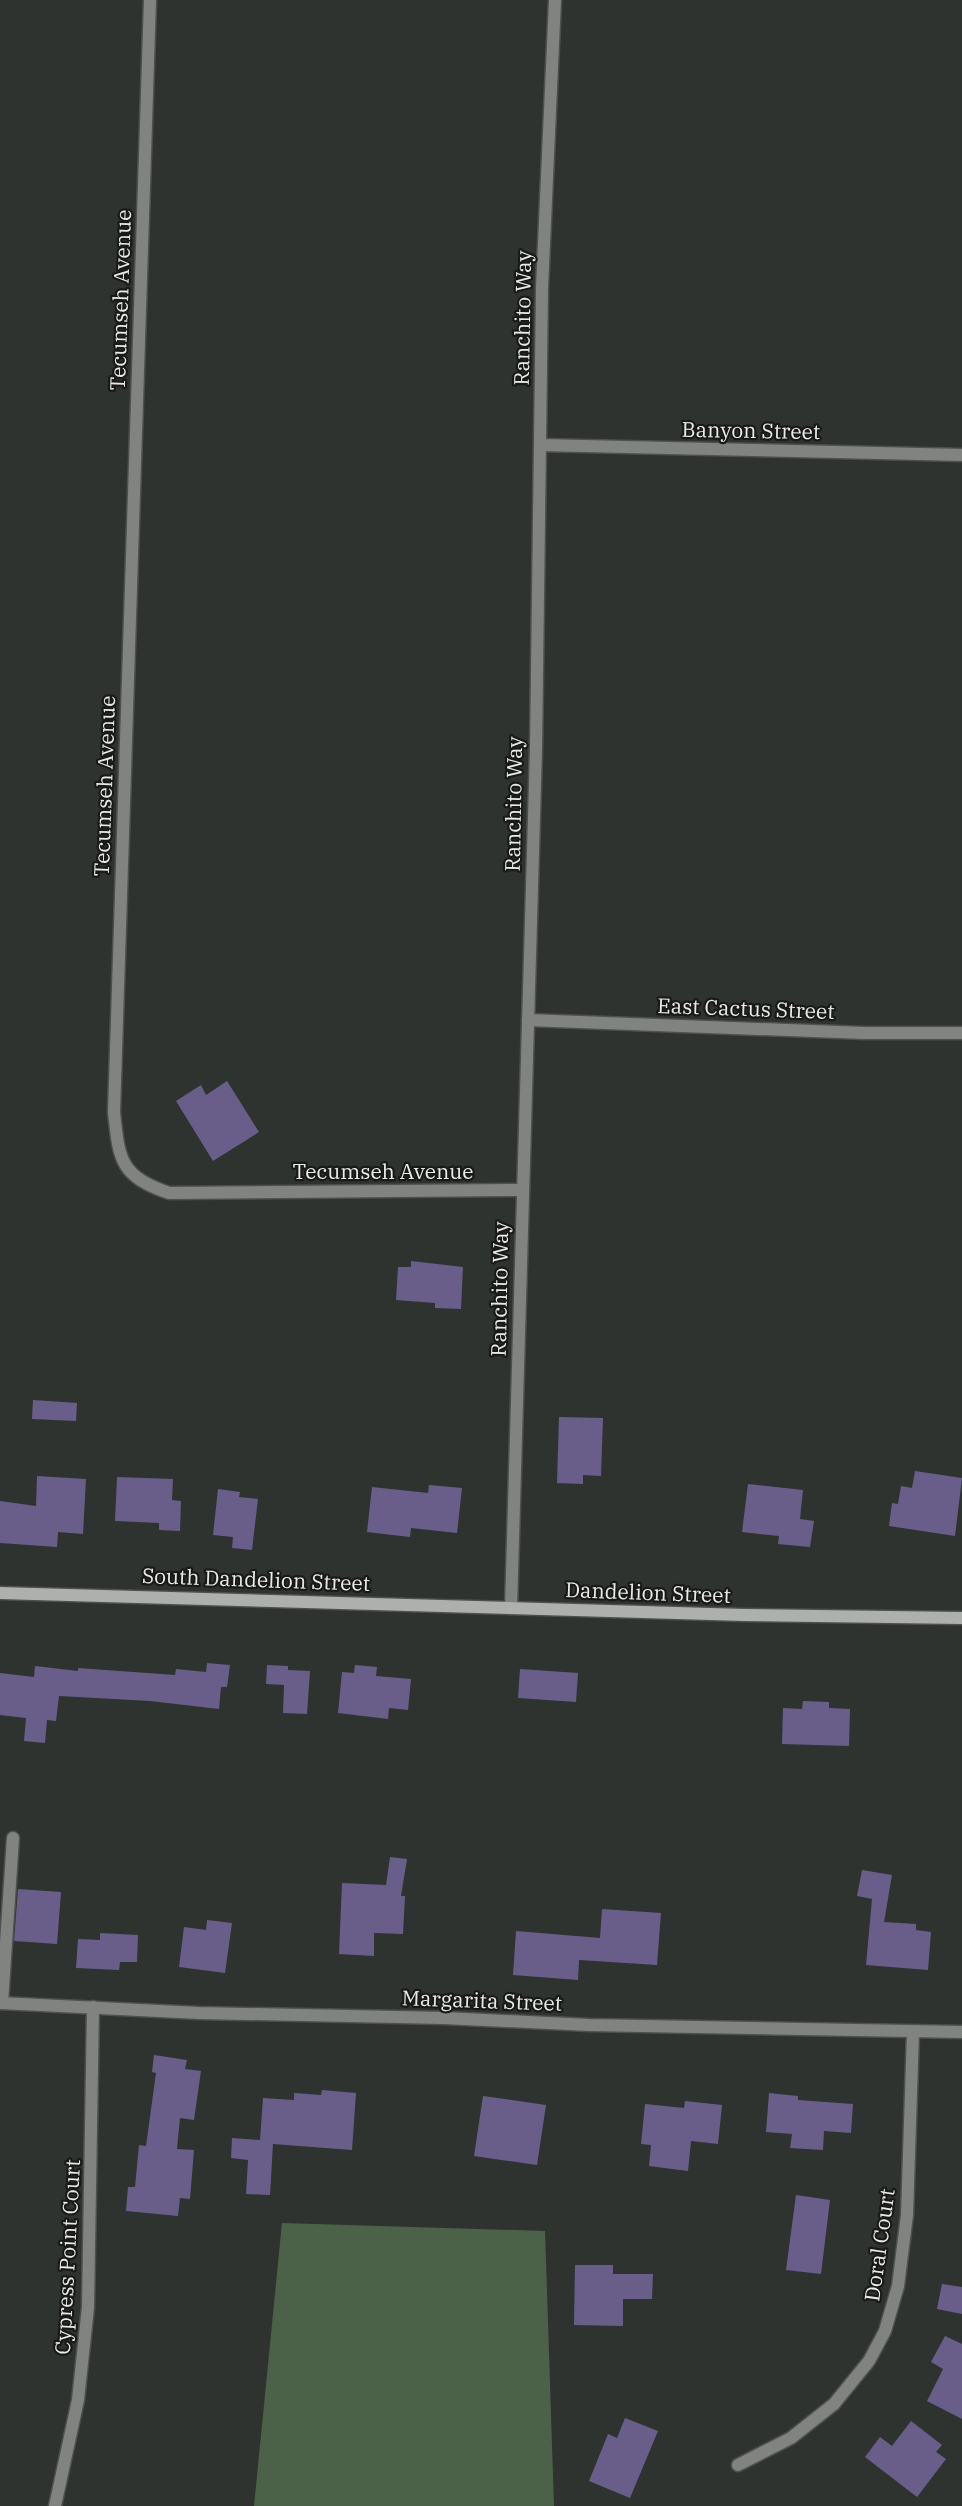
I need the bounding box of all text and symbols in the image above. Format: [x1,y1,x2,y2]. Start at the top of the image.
street label: Tecumseh Avenue [103,209,137,391]
street label: Ranchito Way [507,249,537,386]
street label: Banyon Street [681,415,821,445]
street label: Tecumseh Avenue [87,695,121,877]
street label: Ranchito Way [498,735,528,872]
street label: East Cactus Street [657,991,835,1025]
street label: Tecumseh Avenue [292,1157,474,1185]
street label: Ranchito Way [484,1220,514,1357]
street label: South Dandelion Street [141,1561,371,1597]
street label: Dandelion Street [565,1575,731,1609]
street label: Margarita Street [401,1983,563,2017]
street label: Cypress Point Court [48,2159,86,2355]
street label: Doral Court [857,2187,901,2303]

